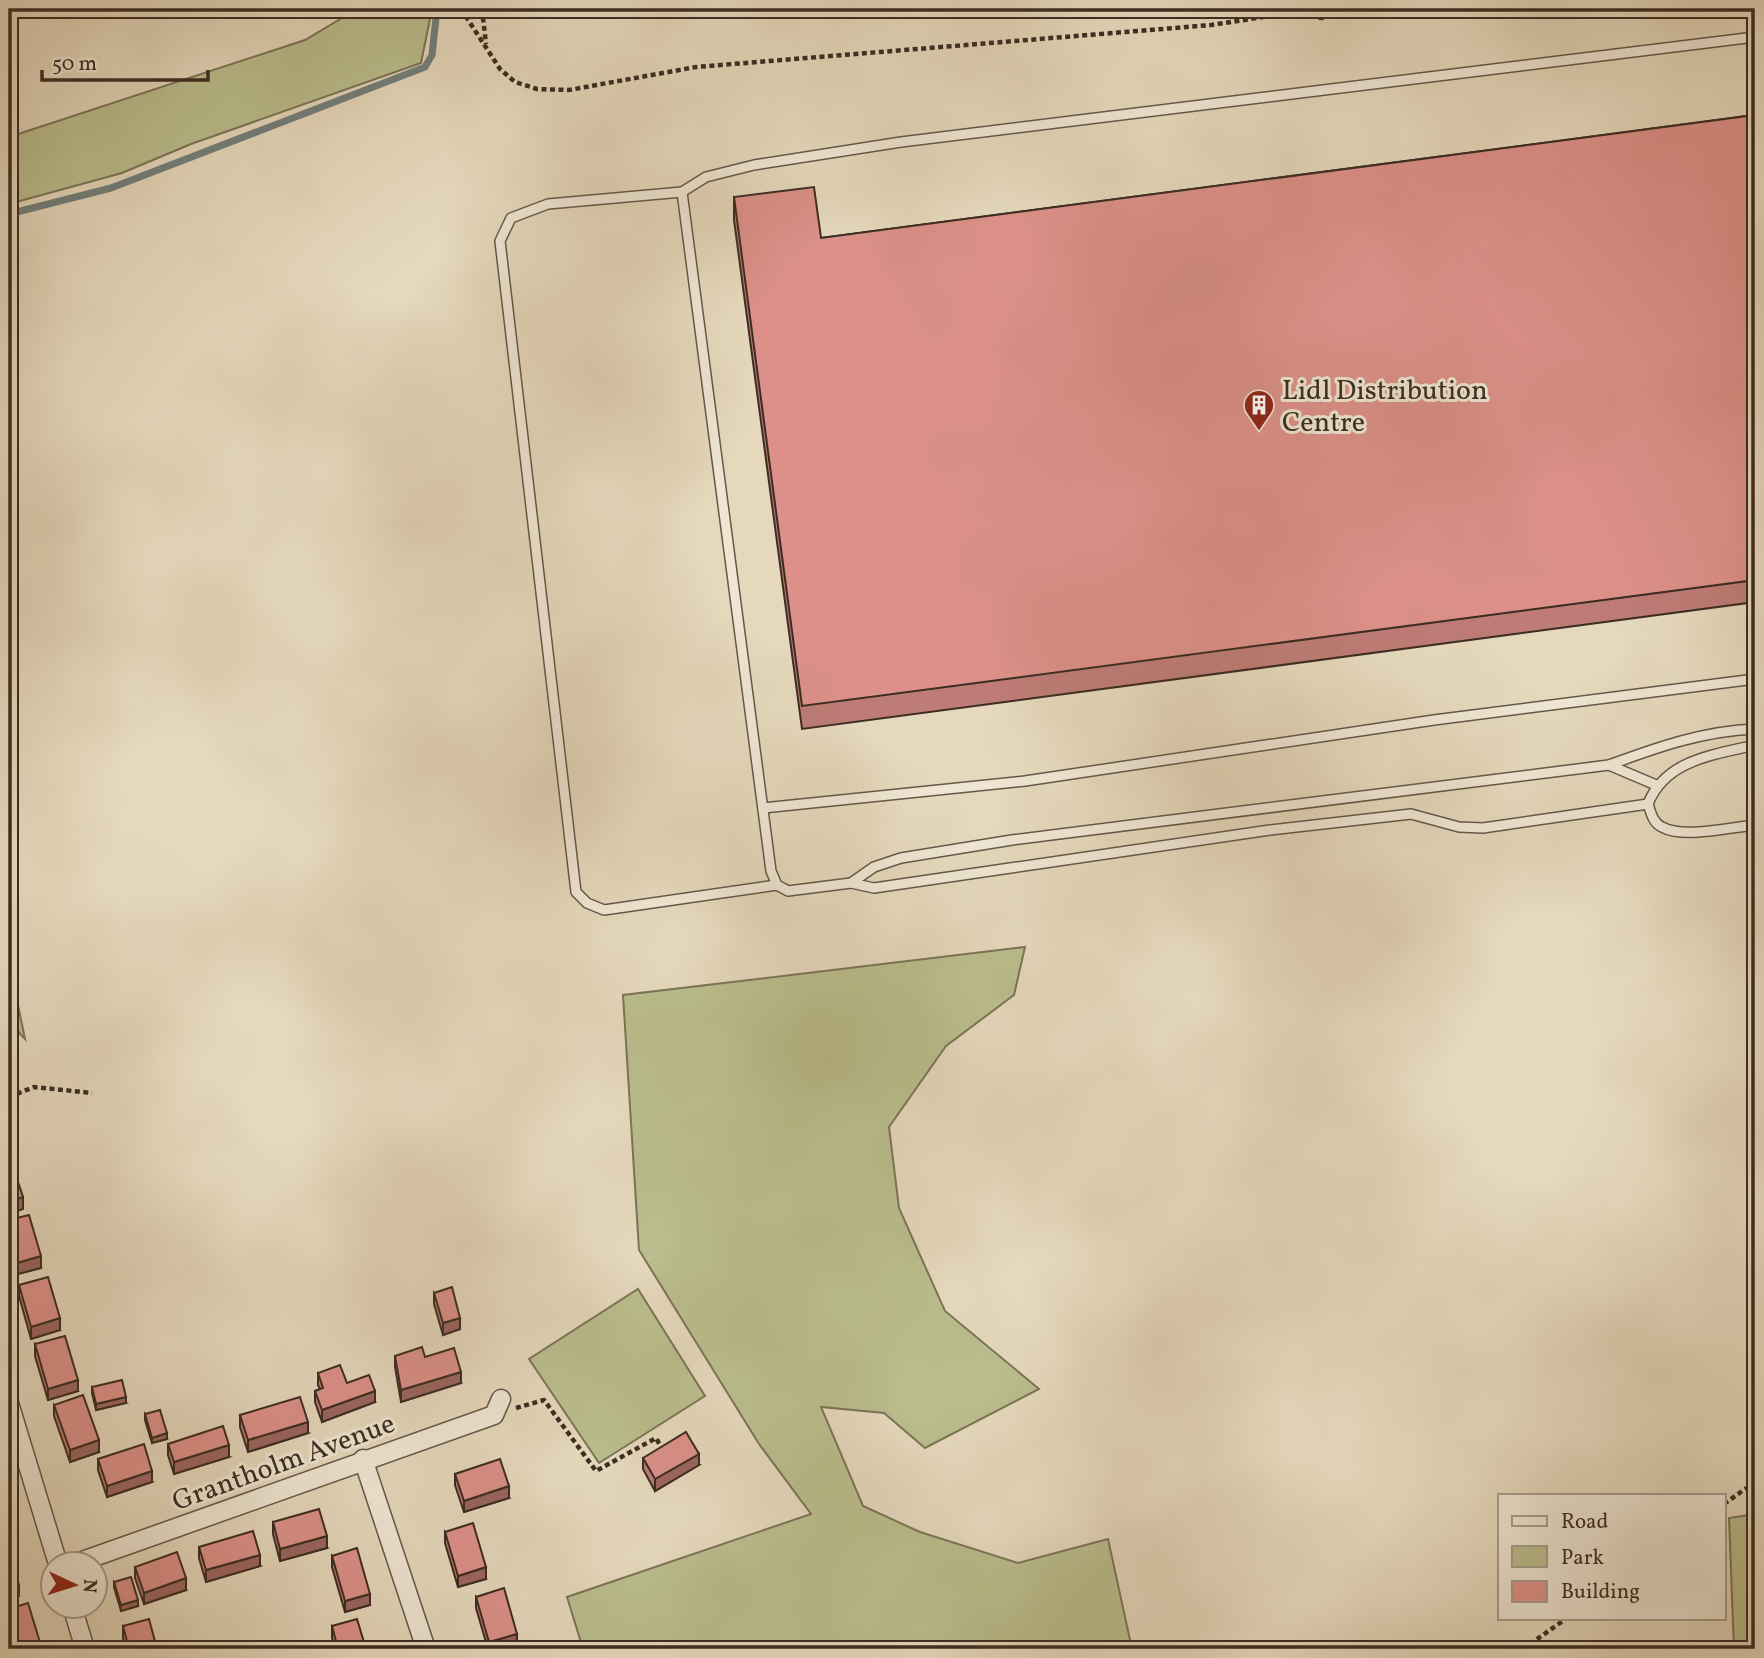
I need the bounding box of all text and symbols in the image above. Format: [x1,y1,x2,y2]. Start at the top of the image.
scale bar [42,38,208,82]
text: 50 m [52,50,97,79]
place label: Lidl Distribution Centre [1282,372,1488,443]
building icon: Lidl Distribution Centre [1242,388,1276,432]
street label: Grantholm Avenue [167,1405,401,1522]
legend [1498,1494,1726,1620]
text: Road [1561,1508,1608,1537]
text: Park [1561,1544,1604,1573]
north arrow [38,1550,108,1620]
text: N [75,1578,102,1594]
text: Building [1561,1578,1640,1607]

